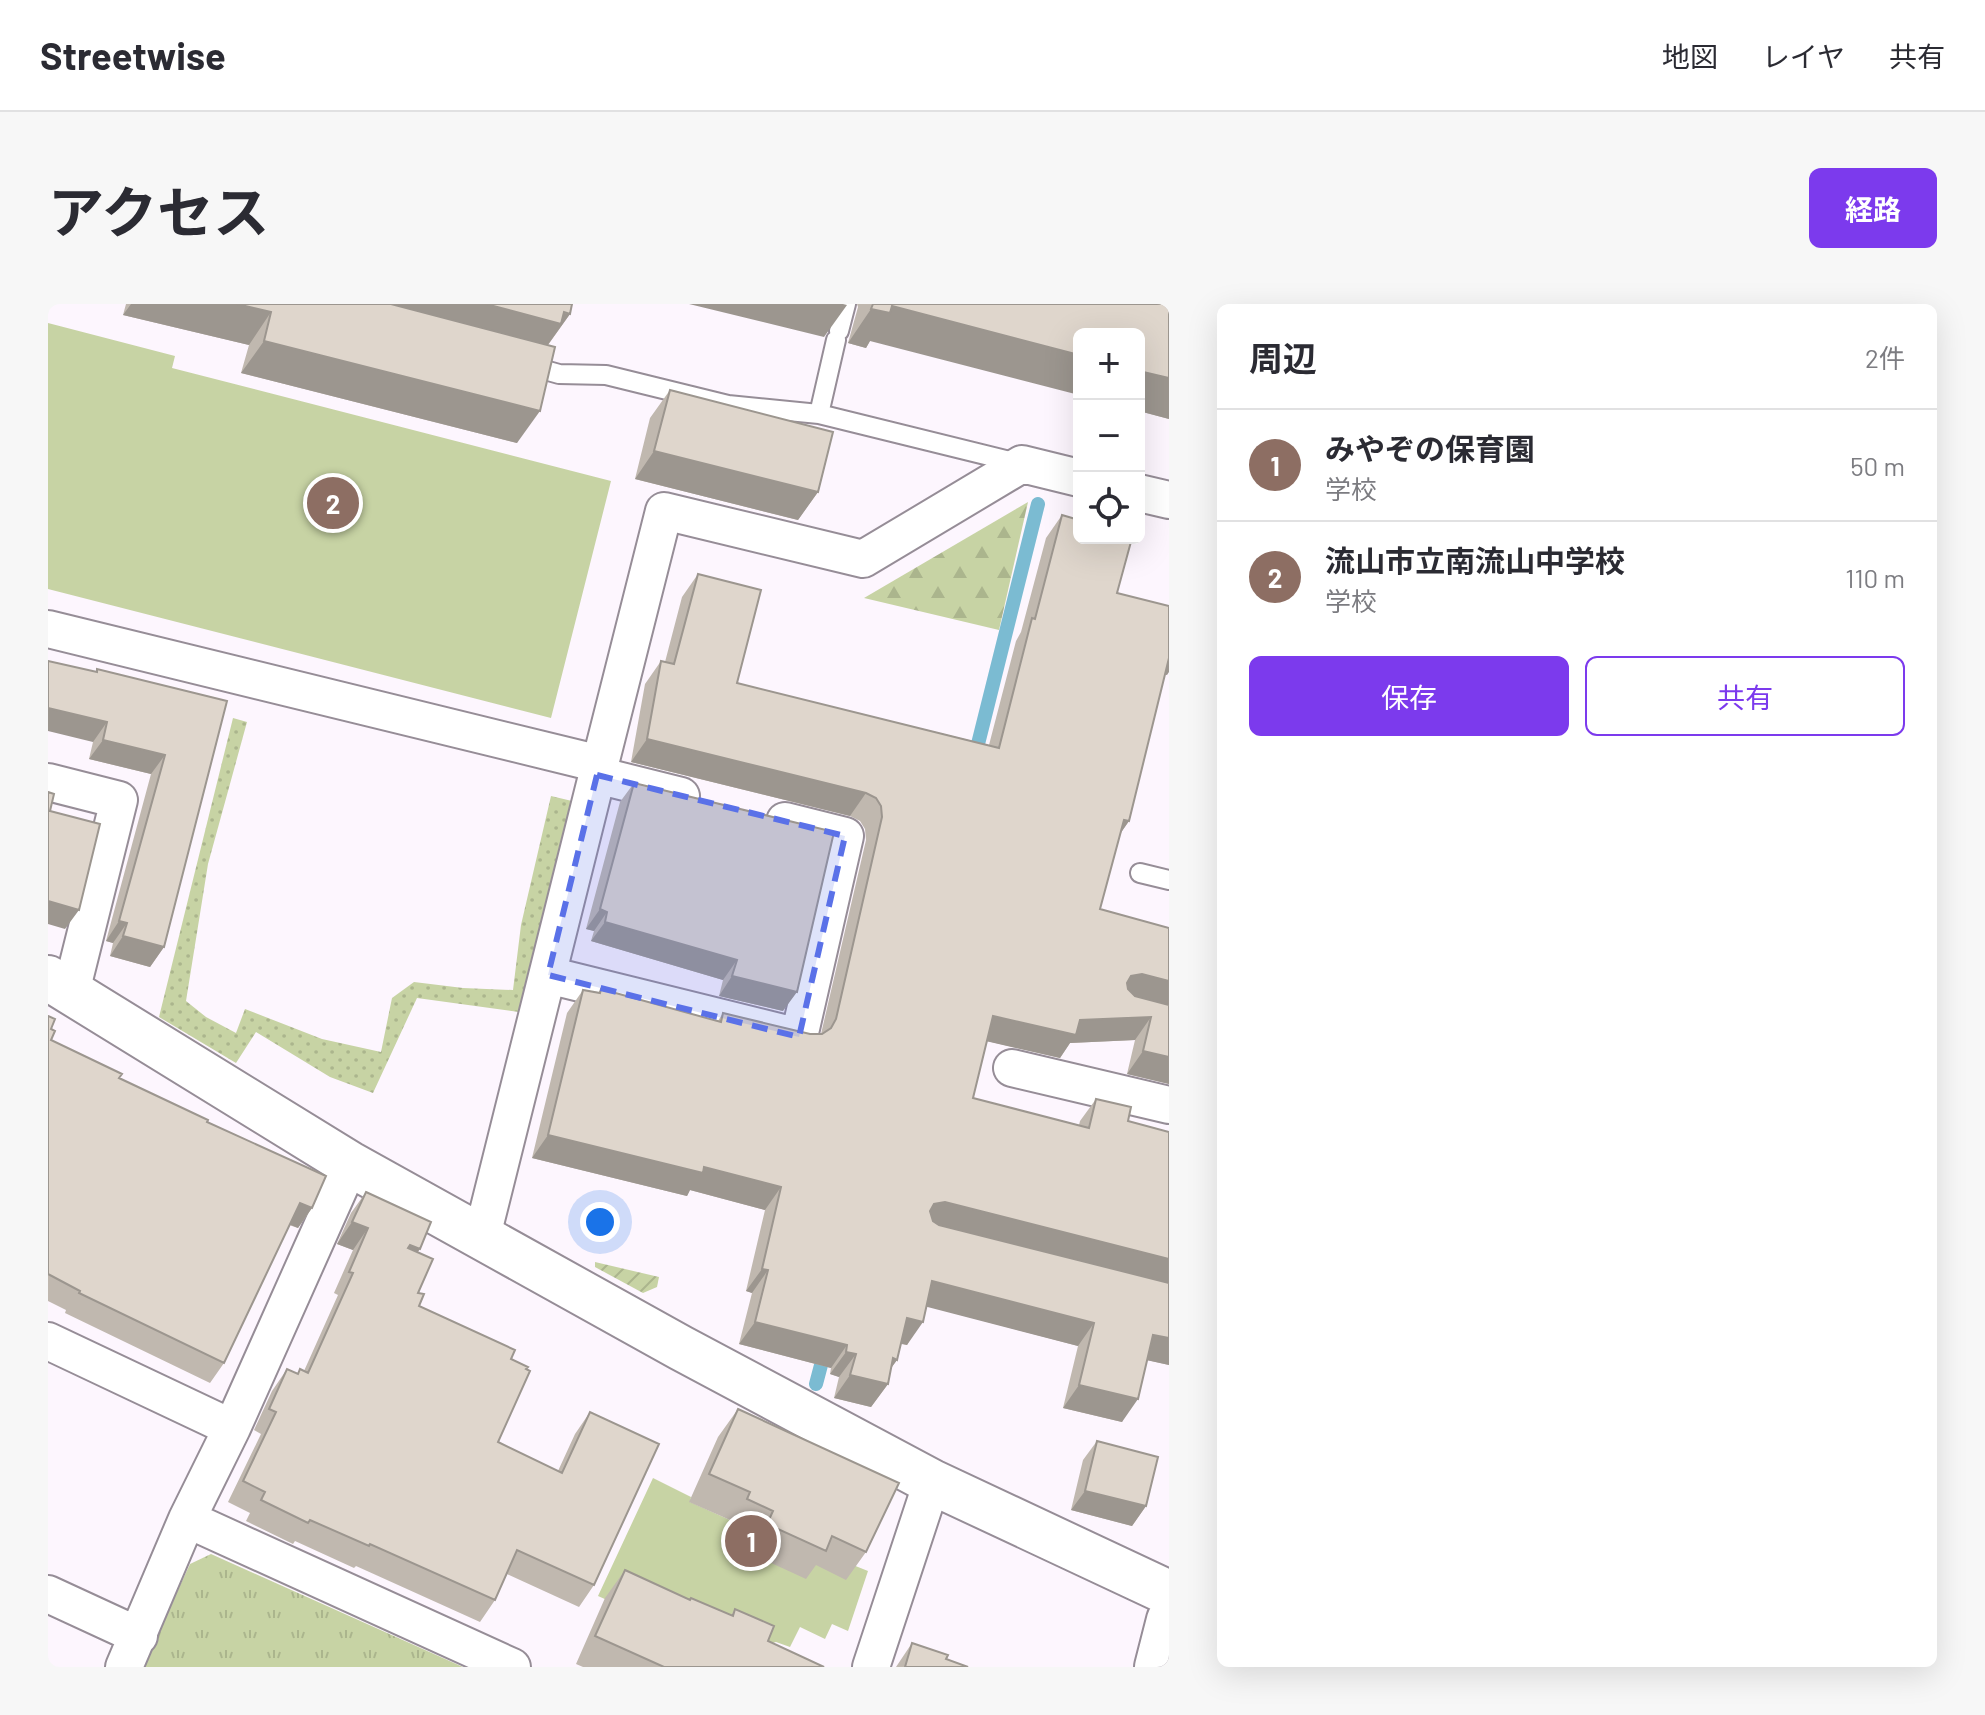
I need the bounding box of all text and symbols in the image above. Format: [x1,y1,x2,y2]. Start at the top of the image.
text: Streetwise [40,32,226,78]
text: 地図 [1662,39,1718,73]
text: レイヤ [1762,39,1845,73]
text: 共有 [1889,39,1945,73]
button: 経路 [1809,168,1937,248]
text: アクセス [48,177,269,244]
map controls [1073,328,1145,544]
button: + [1073,328,1145,400]
text: 周辺 [1249,337,1317,378]
text: 2件 [1865,342,1905,373]
button: − [1073,400,1145,472]
text: みやぞの保育園 [1325,430,1535,466]
text: 1 [1270,450,1280,481]
text: 50 m [1850,450,1905,481]
button: locate [1073,472,1145,544]
pin: 2 [307,473,359,533]
text: 学校 [1325,473,1377,504]
text: 流山市立南流山中学校 [1325,542,1625,578]
text: 2 [1268,562,1282,593]
text: 110 m [1845,562,1905,593]
text: 学校 [1325,585,1377,616]
button: 保存 [1249,656,1569,736]
button: 共有 [1585,656,1905,736]
your location [580,1202,620,1242]
pin: 1 [725,1511,777,1571]

